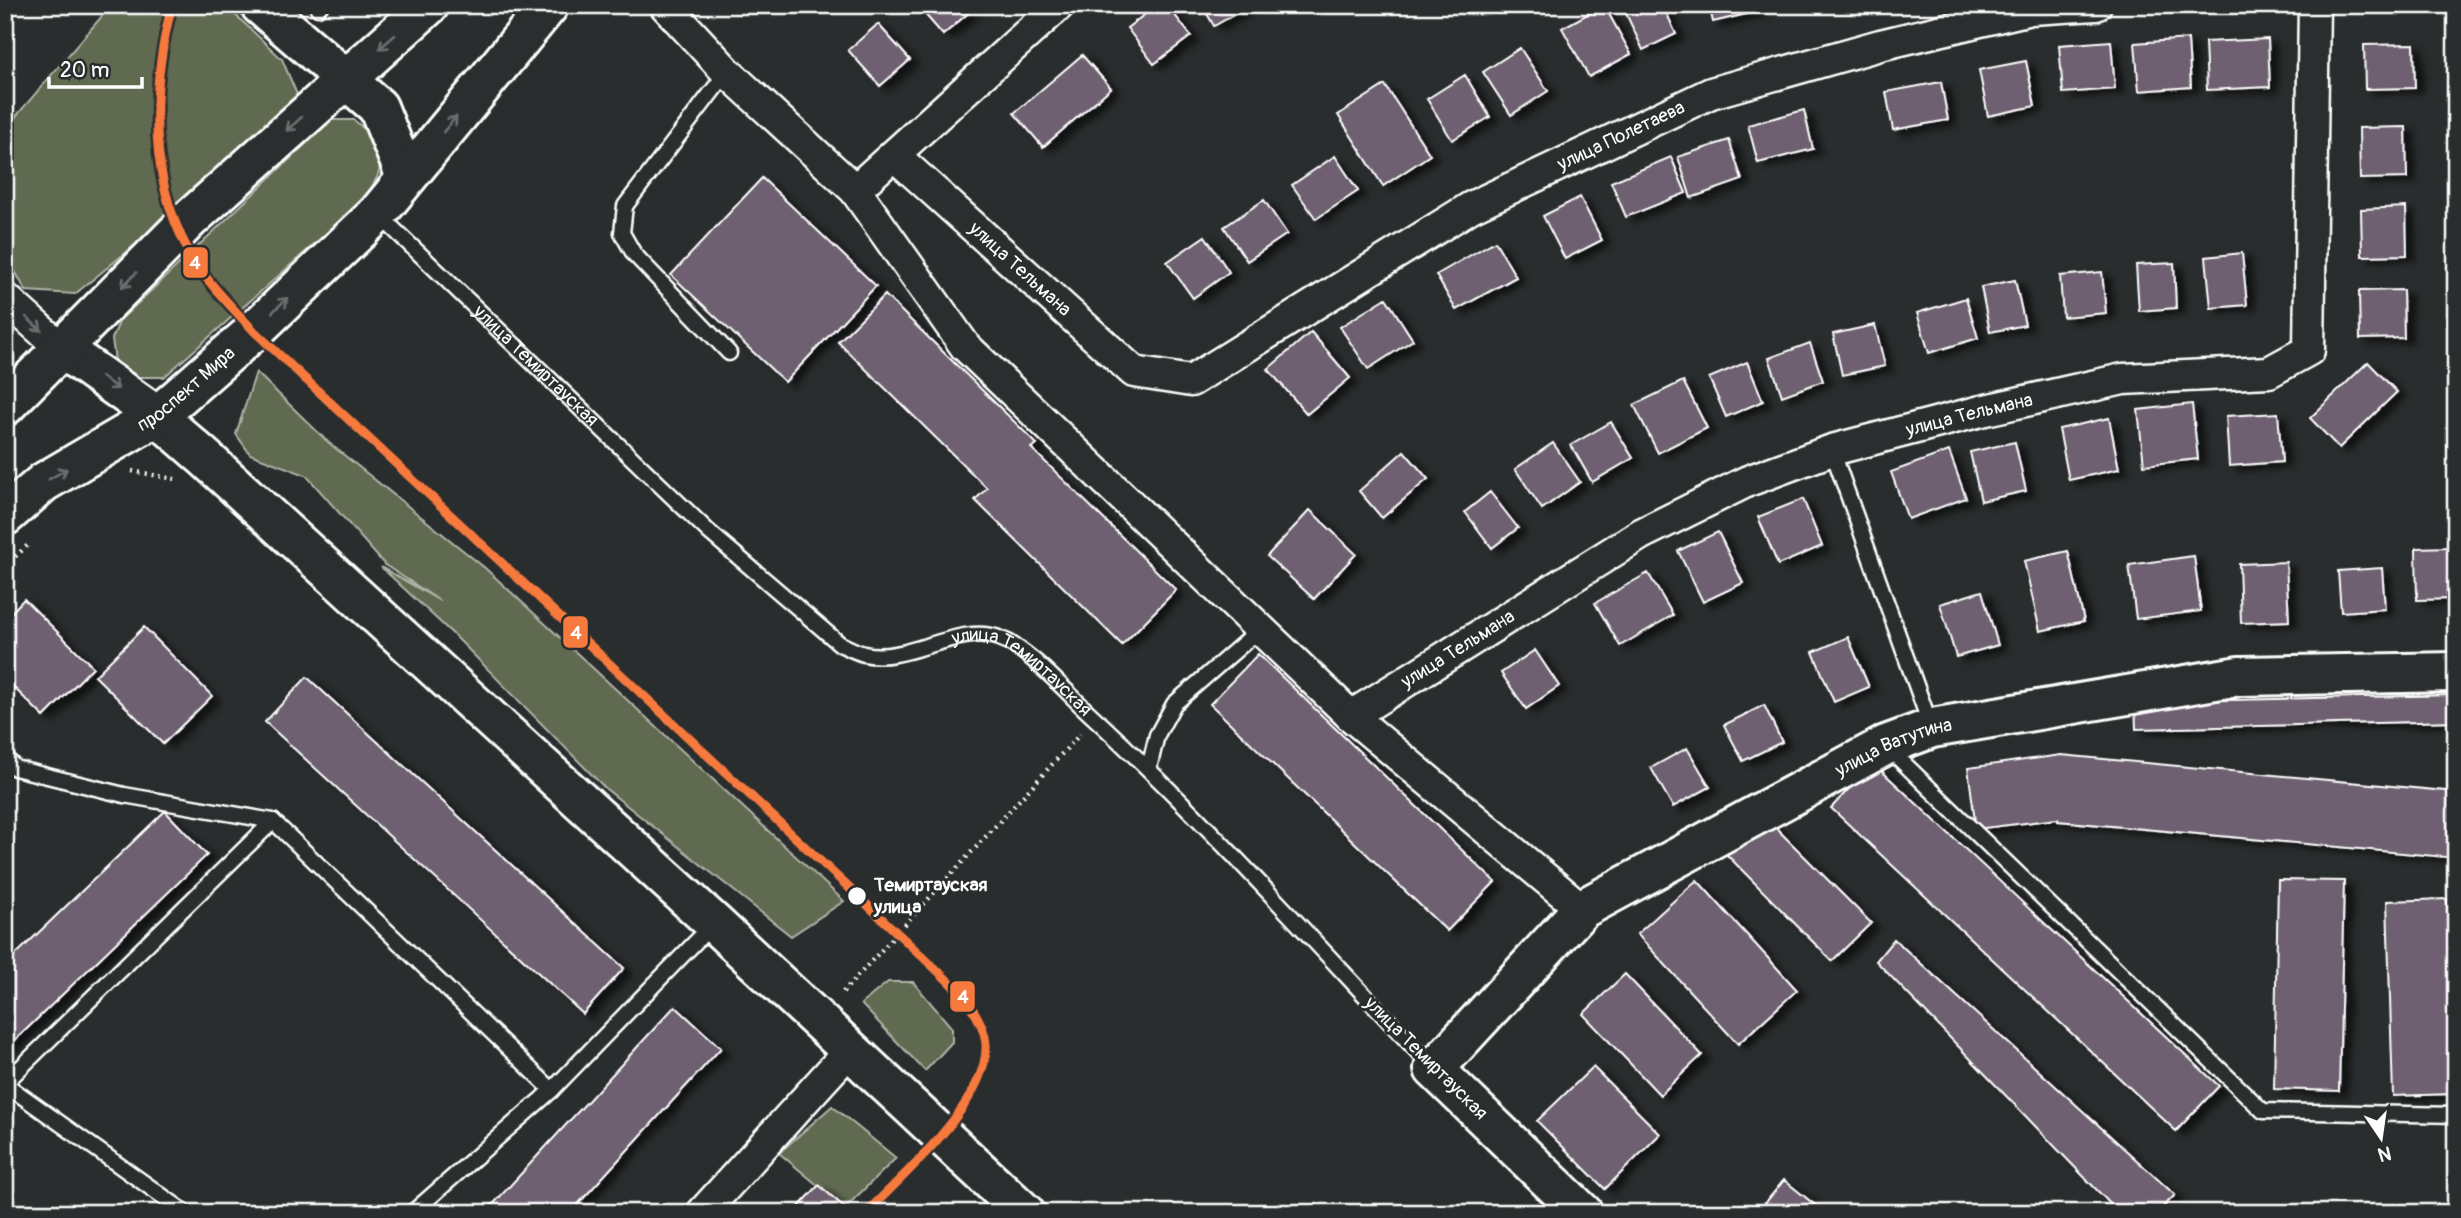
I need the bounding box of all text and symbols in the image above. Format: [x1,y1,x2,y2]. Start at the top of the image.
one-way arrow [378,34,396,50]
scale bar [49,46,142,90]
text: 20 m [60,57,109,84]
street label: улица Полетаева [1552,95,1689,177]
one-way arrow [285,116,303,132]
one-way arrow [442,116,458,134]
street label: улица Тельмана [963,216,1076,322]
line badge: 4 [182,246,209,279]
text: 4 [189,251,201,275]
one-way arrow [121,272,138,289]
one-way arrow [271,296,288,313]
street label: улица Темиртауская [467,299,604,432]
one-way arrow [25,315,42,332]
street label: проспект Мира [133,341,240,437]
one-way arrow [100,376,119,390]
street label: улица Тельмана [1902,388,2035,442]
one-way arrow [48,466,68,480]
street label: улица Тельмана [1396,604,1519,694]
line badge: 4 [562,615,589,649]
text: 4 [570,621,582,645]
street label: улица Темиртауская [948,622,1097,721]
street label: улица Ватутина [1830,713,1954,783]
place label: Темиртауская улица [873,873,988,919]
marker: Темиртауская улица [846,885,868,907]
line badge: 4 [949,980,976,1013]
text: 4 [957,985,969,1009]
street label: улица Темиртауская [1358,990,1493,1125]
north arrow [2346,1102,2416,1172]
text: N [2375,1140,2394,1167]

